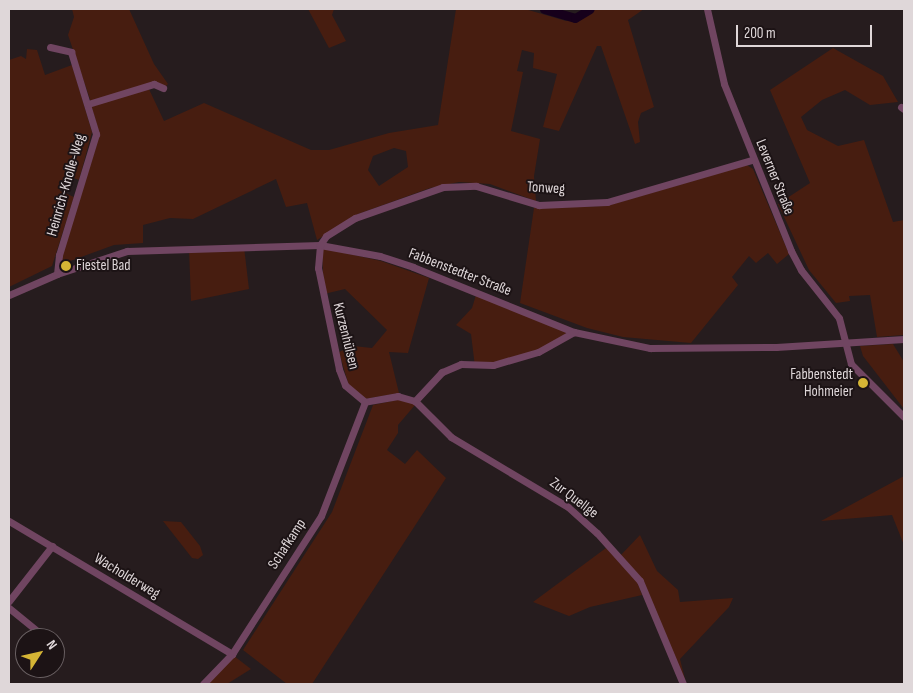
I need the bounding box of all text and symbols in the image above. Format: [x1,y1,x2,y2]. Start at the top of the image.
scale bar [738,15,874,47]
text: 200 m [744,24,776,43]
street label: Heinrich-Knolle-Weg [43,132,89,238]
street label: Leverner Straße [752,137,798,217]
street label: Tonweg [526,178,566,198]
street label: Fabbenstedter Straße [406,244,514,300]
place label: Fiestel Bad [76,257,131,275]
marker: Fiestel Bad [60,260,72,272]
street label: Kurzenhülsen [329,301,363,371]
place label: Fabbenstedt Hohmeier [790,365,853,400]
marker: Fabbenstedt Hohmeier [857,377,869,389]
street label: Zur Quellge [546,474,602,522]
street label: Schafkamp [264,515,310,573]
street label: Wacholderweg [91,549,163,603]
north arrow [15,628,65,678]
text: N [43,637,61,653]

